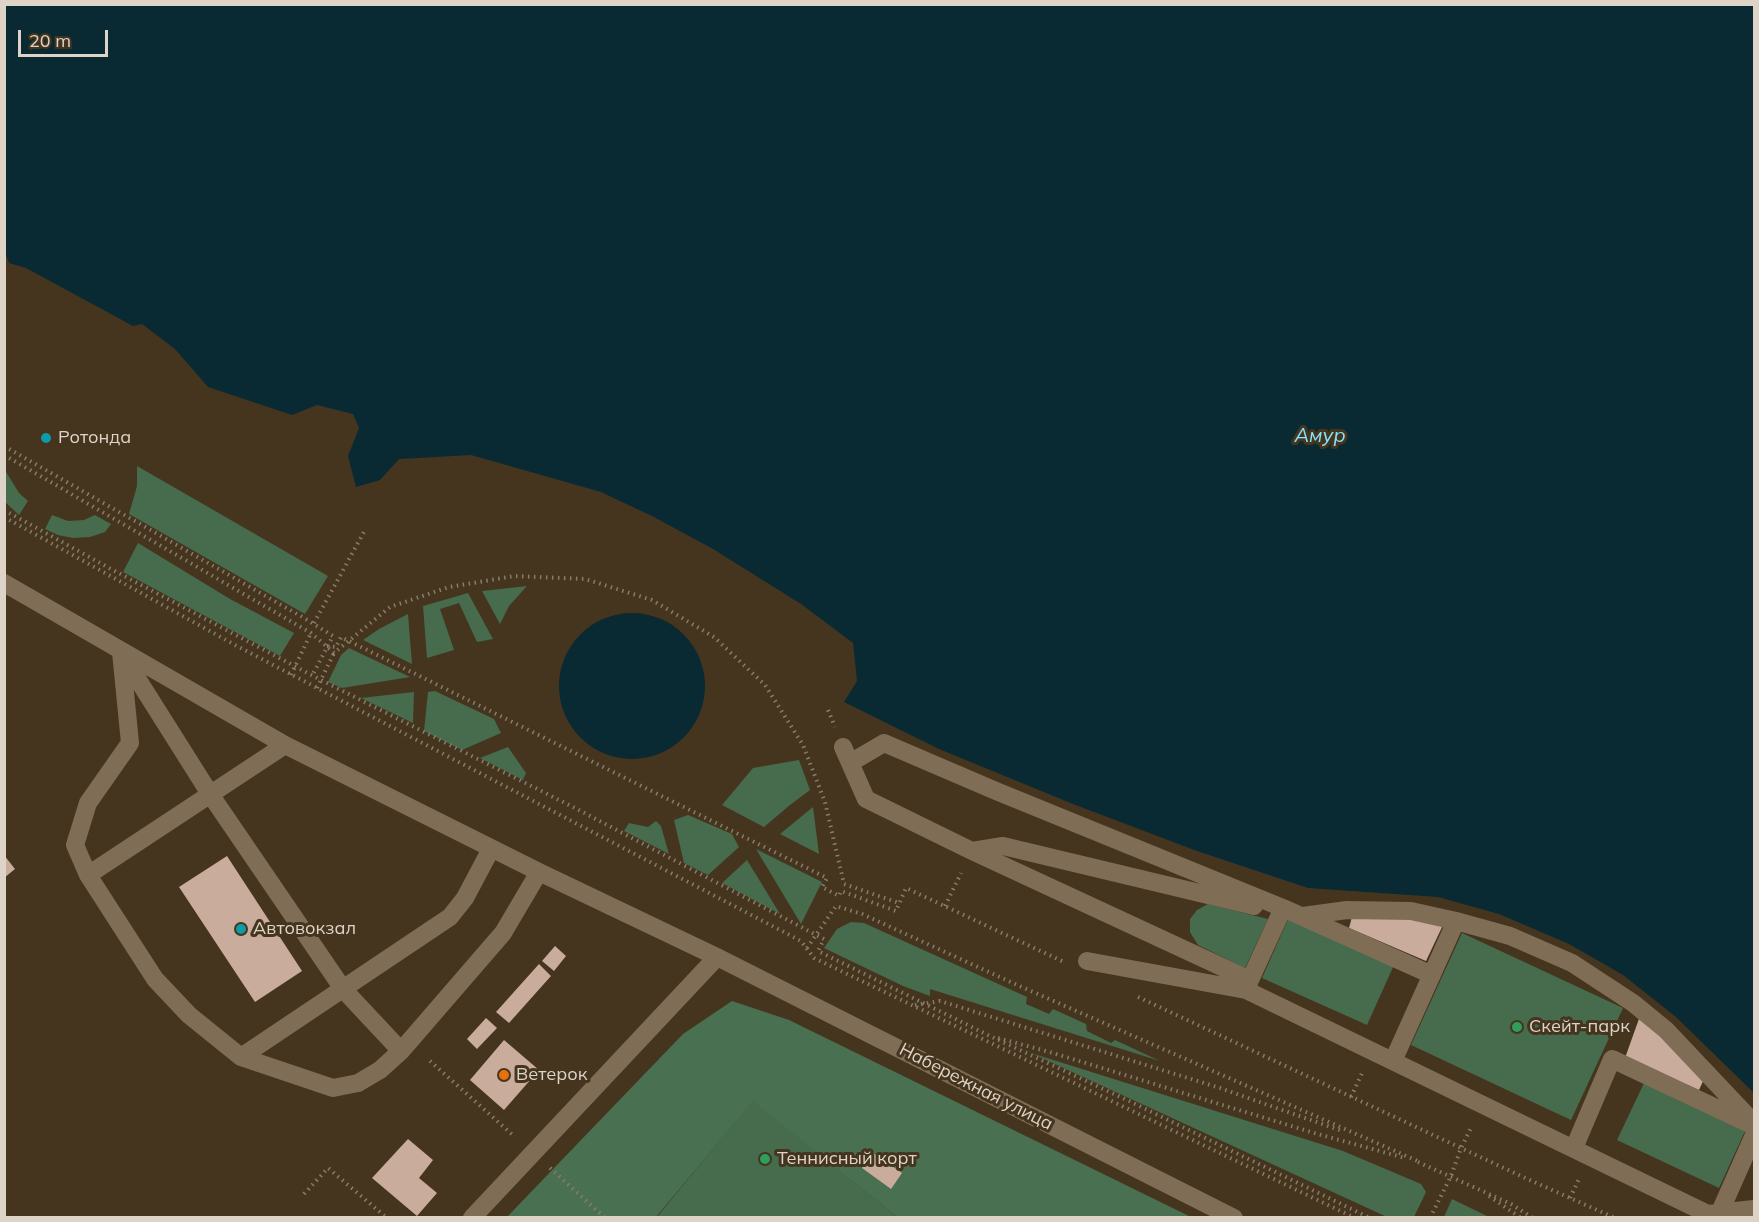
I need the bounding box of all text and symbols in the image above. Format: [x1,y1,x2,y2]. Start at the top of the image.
scale bar [21,18,111,56]
text: 20 m [29,29,71,52]
water label: Амур [1294,424,1346,448]
place label: Ротонда [58,427,131,449]
marker: Ротонда [39,431,53,445]
place label: Автовокзал [253,918,356,940]
marker: Автовокзал [234,922,248,936]
place label: Скейт-парк [1529,1016,1630,1038]
marker: Скейт-парк [1510,1020,1524,1034]
street label: Набережная улица [896,1039,1056,1135]
place label: Ветерок [516,1064,587,1086]
marker: Ветерок [497,1068,511,1082]
place label: Теннисный корт [777,1148,917,1170]
marker: Теннисный корт [758,1152,772,1166]

